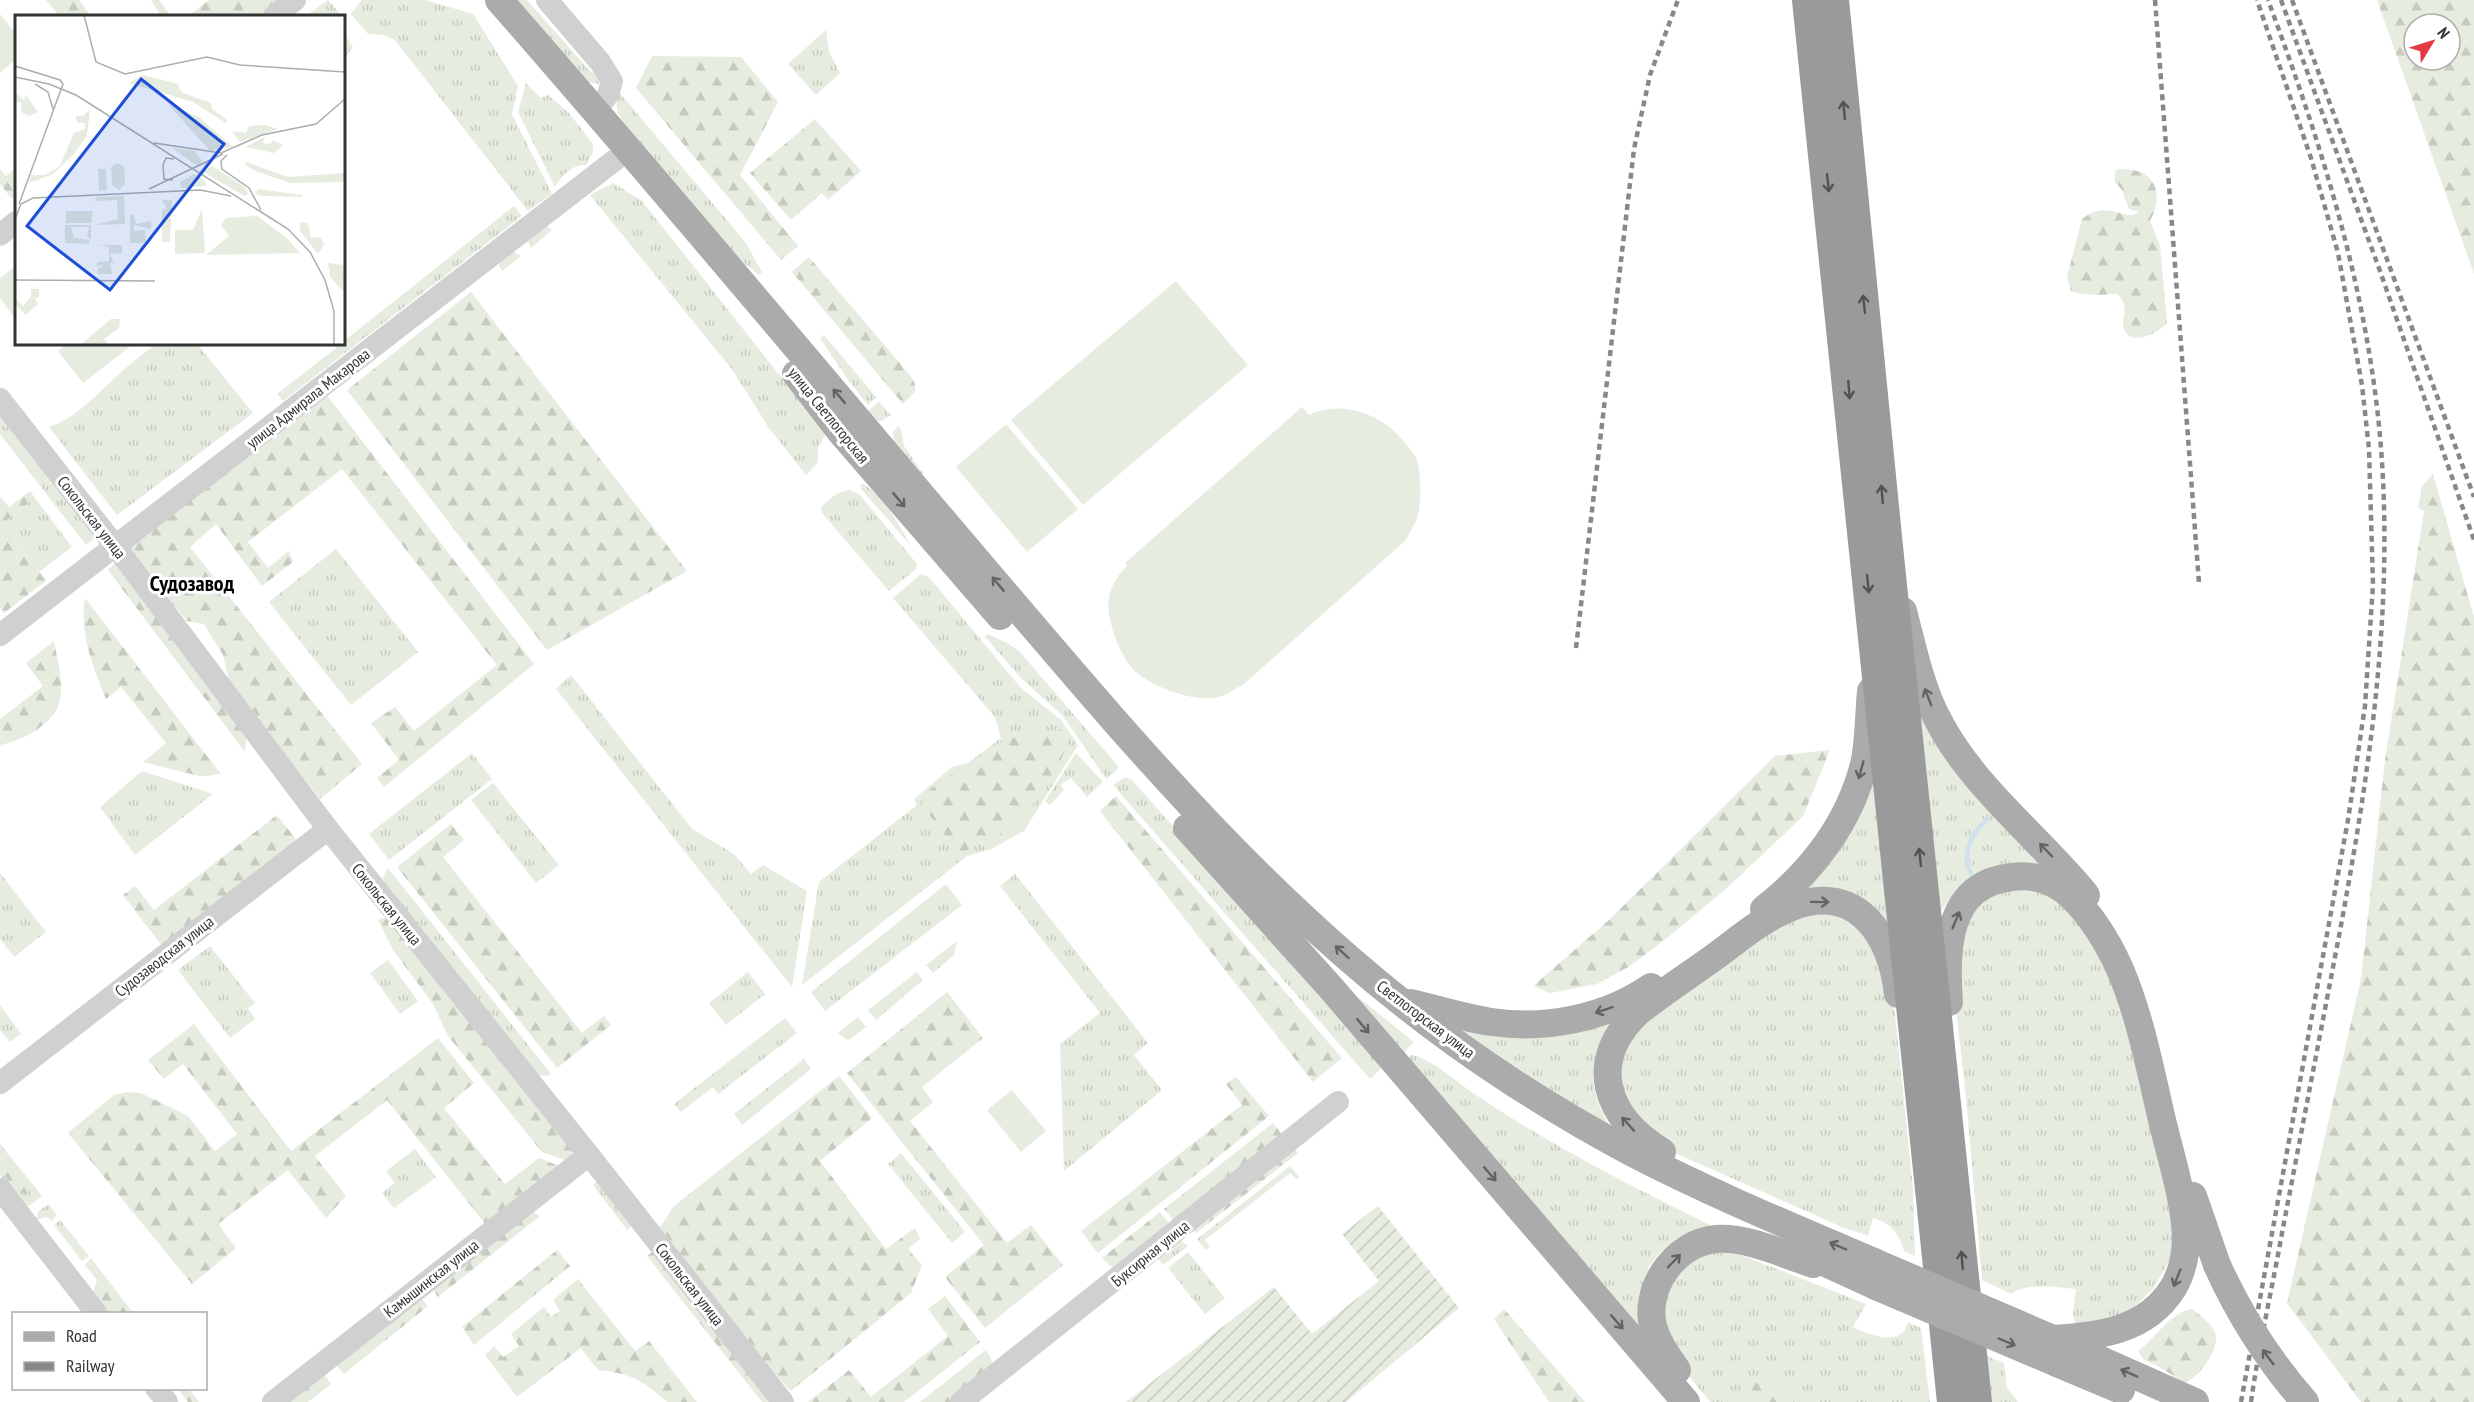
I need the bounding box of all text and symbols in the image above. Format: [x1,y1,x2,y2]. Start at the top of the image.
north arrow [2402,12,2462,72]
inset map [15,15,345,345]
text: N [2433,23,2454,42]
one-way arrow [1838,100,1849,120]
one-way arrow [1822,173,1833,193]
one-way arrow [1858,294,1869,314]
street label: улица Адмирала Макарова [242,344,374,452]
street label: улица Светлогорская [784,363,874,467]
one-way arrow [1844,380,1855,400]
one-way arrow [832,388,845,404]
street label: Сокольская улица [53,472,131,562]
one-way arrow [1876,485,1887,505]
one-way arrow [892,492,905,508]
district label: Судозавод [150,569,235,597]
one-way arrow [1863,574,1874,594]
one-way arrow [991,577,1005,592]
one-way arrow [1922,688,1933,706]
one-way arrow [1855,760,1867,779]
one-way arrow [2038,843,2053,858]
one-way arrow [1914,848,1925,868]
street label: Сокольская улица [348,859,426,949]
one-way arrow [1810,897,1830,908]
street label: Судозаводская улица [111,911,217,1001]
one-way arrow [1951,911,1962,929]
one-way arrow [1334,945,1349,959]
street label: Светлогорская улица [1373,976,1479,1062]
one-way arrow [1595,1006,1614,1017]
one-way arrow [1357,1018,1370,1034]
one-way arrow [1621,1117,1635,1132]
one-way arrow [1483,1166,1497,1181]
street label: Буксирная улица [1107,1215,1193,1291]
street label: Камышинская улица [379,1235,483,1321]
street label: Сокольская улица [651,1239,729,1329]
one-way arrow [1829,1240,1848,1251]
one-way arrow [1956,1251,1967,1271]
one-way arrow [1667,1253,1681,1268]
one-way arrow [2171,1268,2182,1286]
legend [12,1312,207,1390]
one-way arrow [1610,1314,1624,1329]
text: Road [66,1324,97,1347]
one-way arrow [1998,1337,2016,1348]
one-way arrow [2262,1349,2274,1365]
text: Railway [66,1354,115,1377]
one-way arrow [2121,1367,2139,1378]

